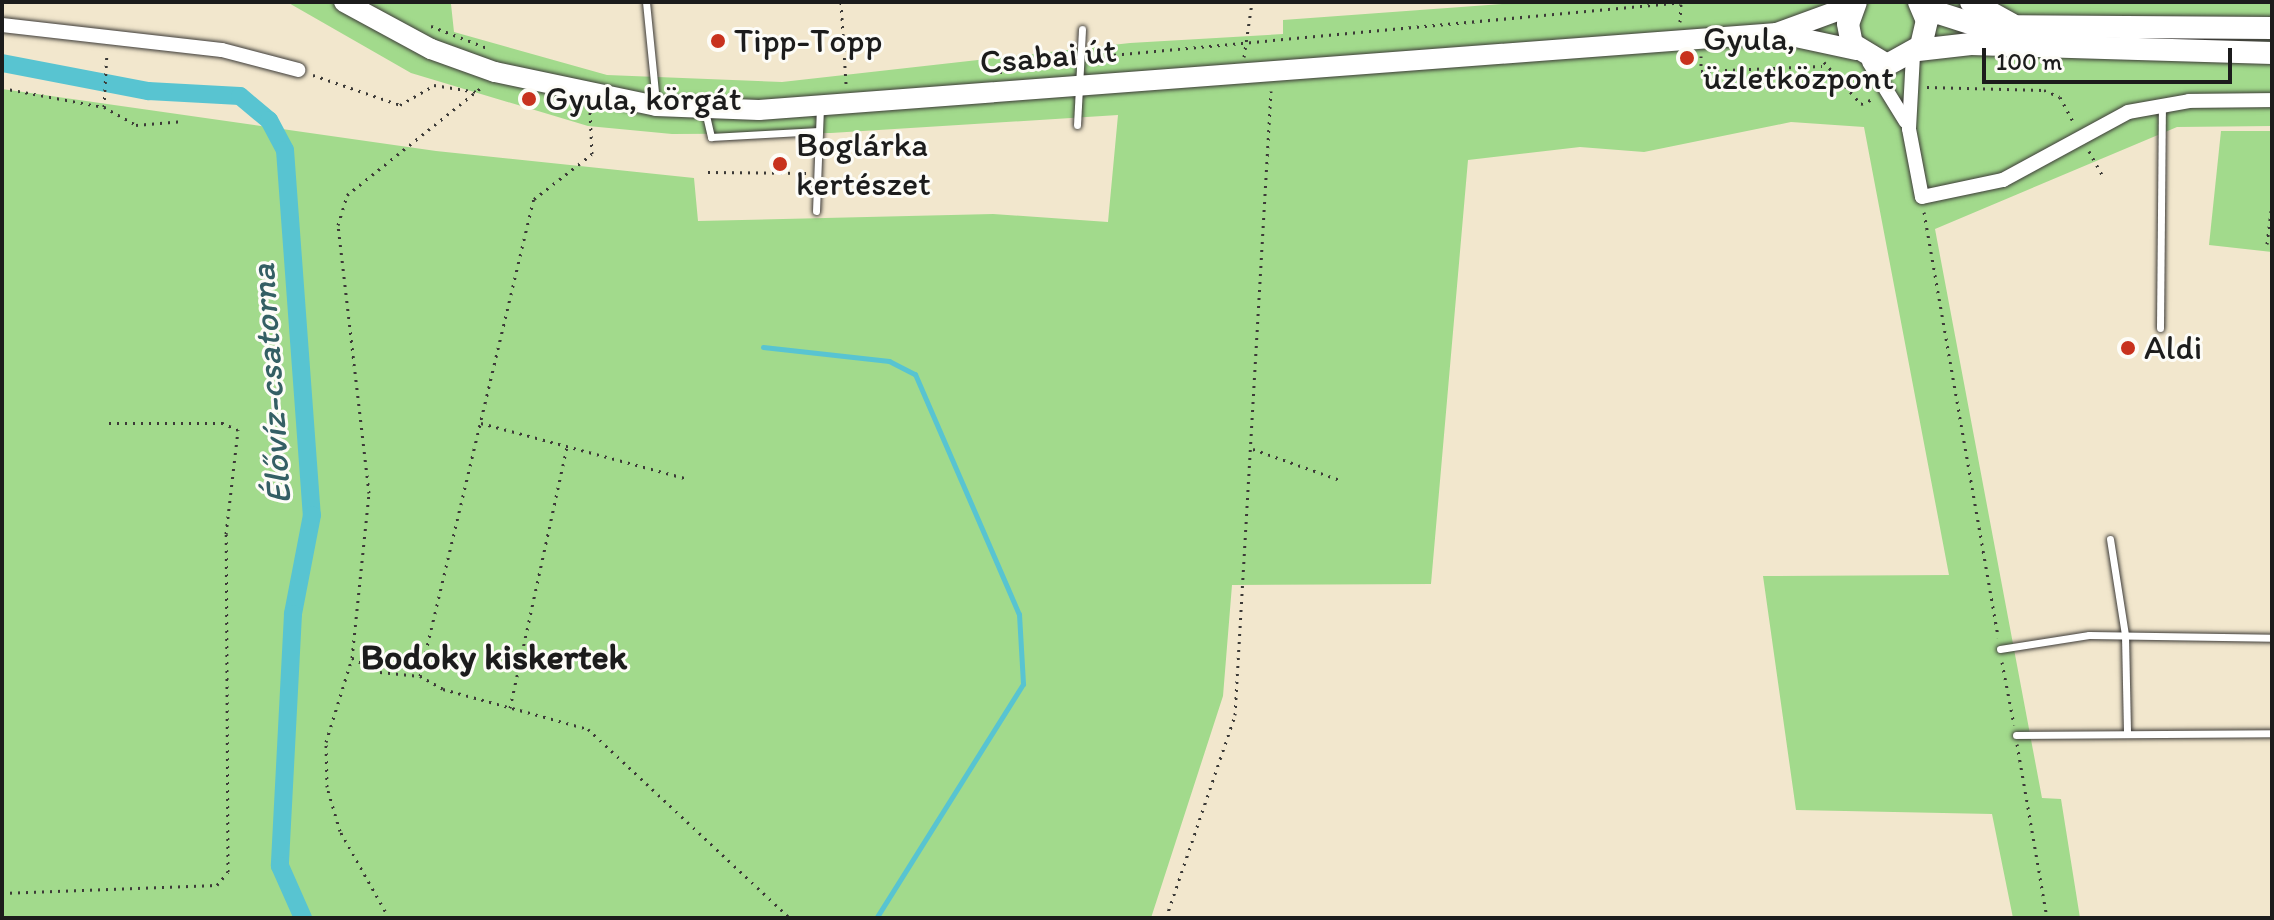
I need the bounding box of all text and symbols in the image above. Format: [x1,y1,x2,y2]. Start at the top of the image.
place label: Gyula, üzletközpont [1703,18,1894,98]
place label: Tipp-Topp [734,21,882,61]
street label: Csabai út [978,30,1118,82]
marker: Tipp-Topp [709,32,727,50]
scale bar [1986,32,2236,82]
text: 100 m [1996,47,2062,76]
marker: Gyula, üzletközpont [1678,49,1696,67]
place label: Gyula, körgát [545,79,741,119]
marker: Gyula, körgát [520,90,538,108]
place label: Boglárka kertészet [796,124,931,204]
marker: Boglárka kertészet [771,155,789,173]
water label: Élővíz-csatorna [240,262,300,506]
place label: Aldi [2144,328,2202,368]
marker: Aldi [2119,339,2137,357]
district label: Bodoky kiskertek [361,635,627,679]

